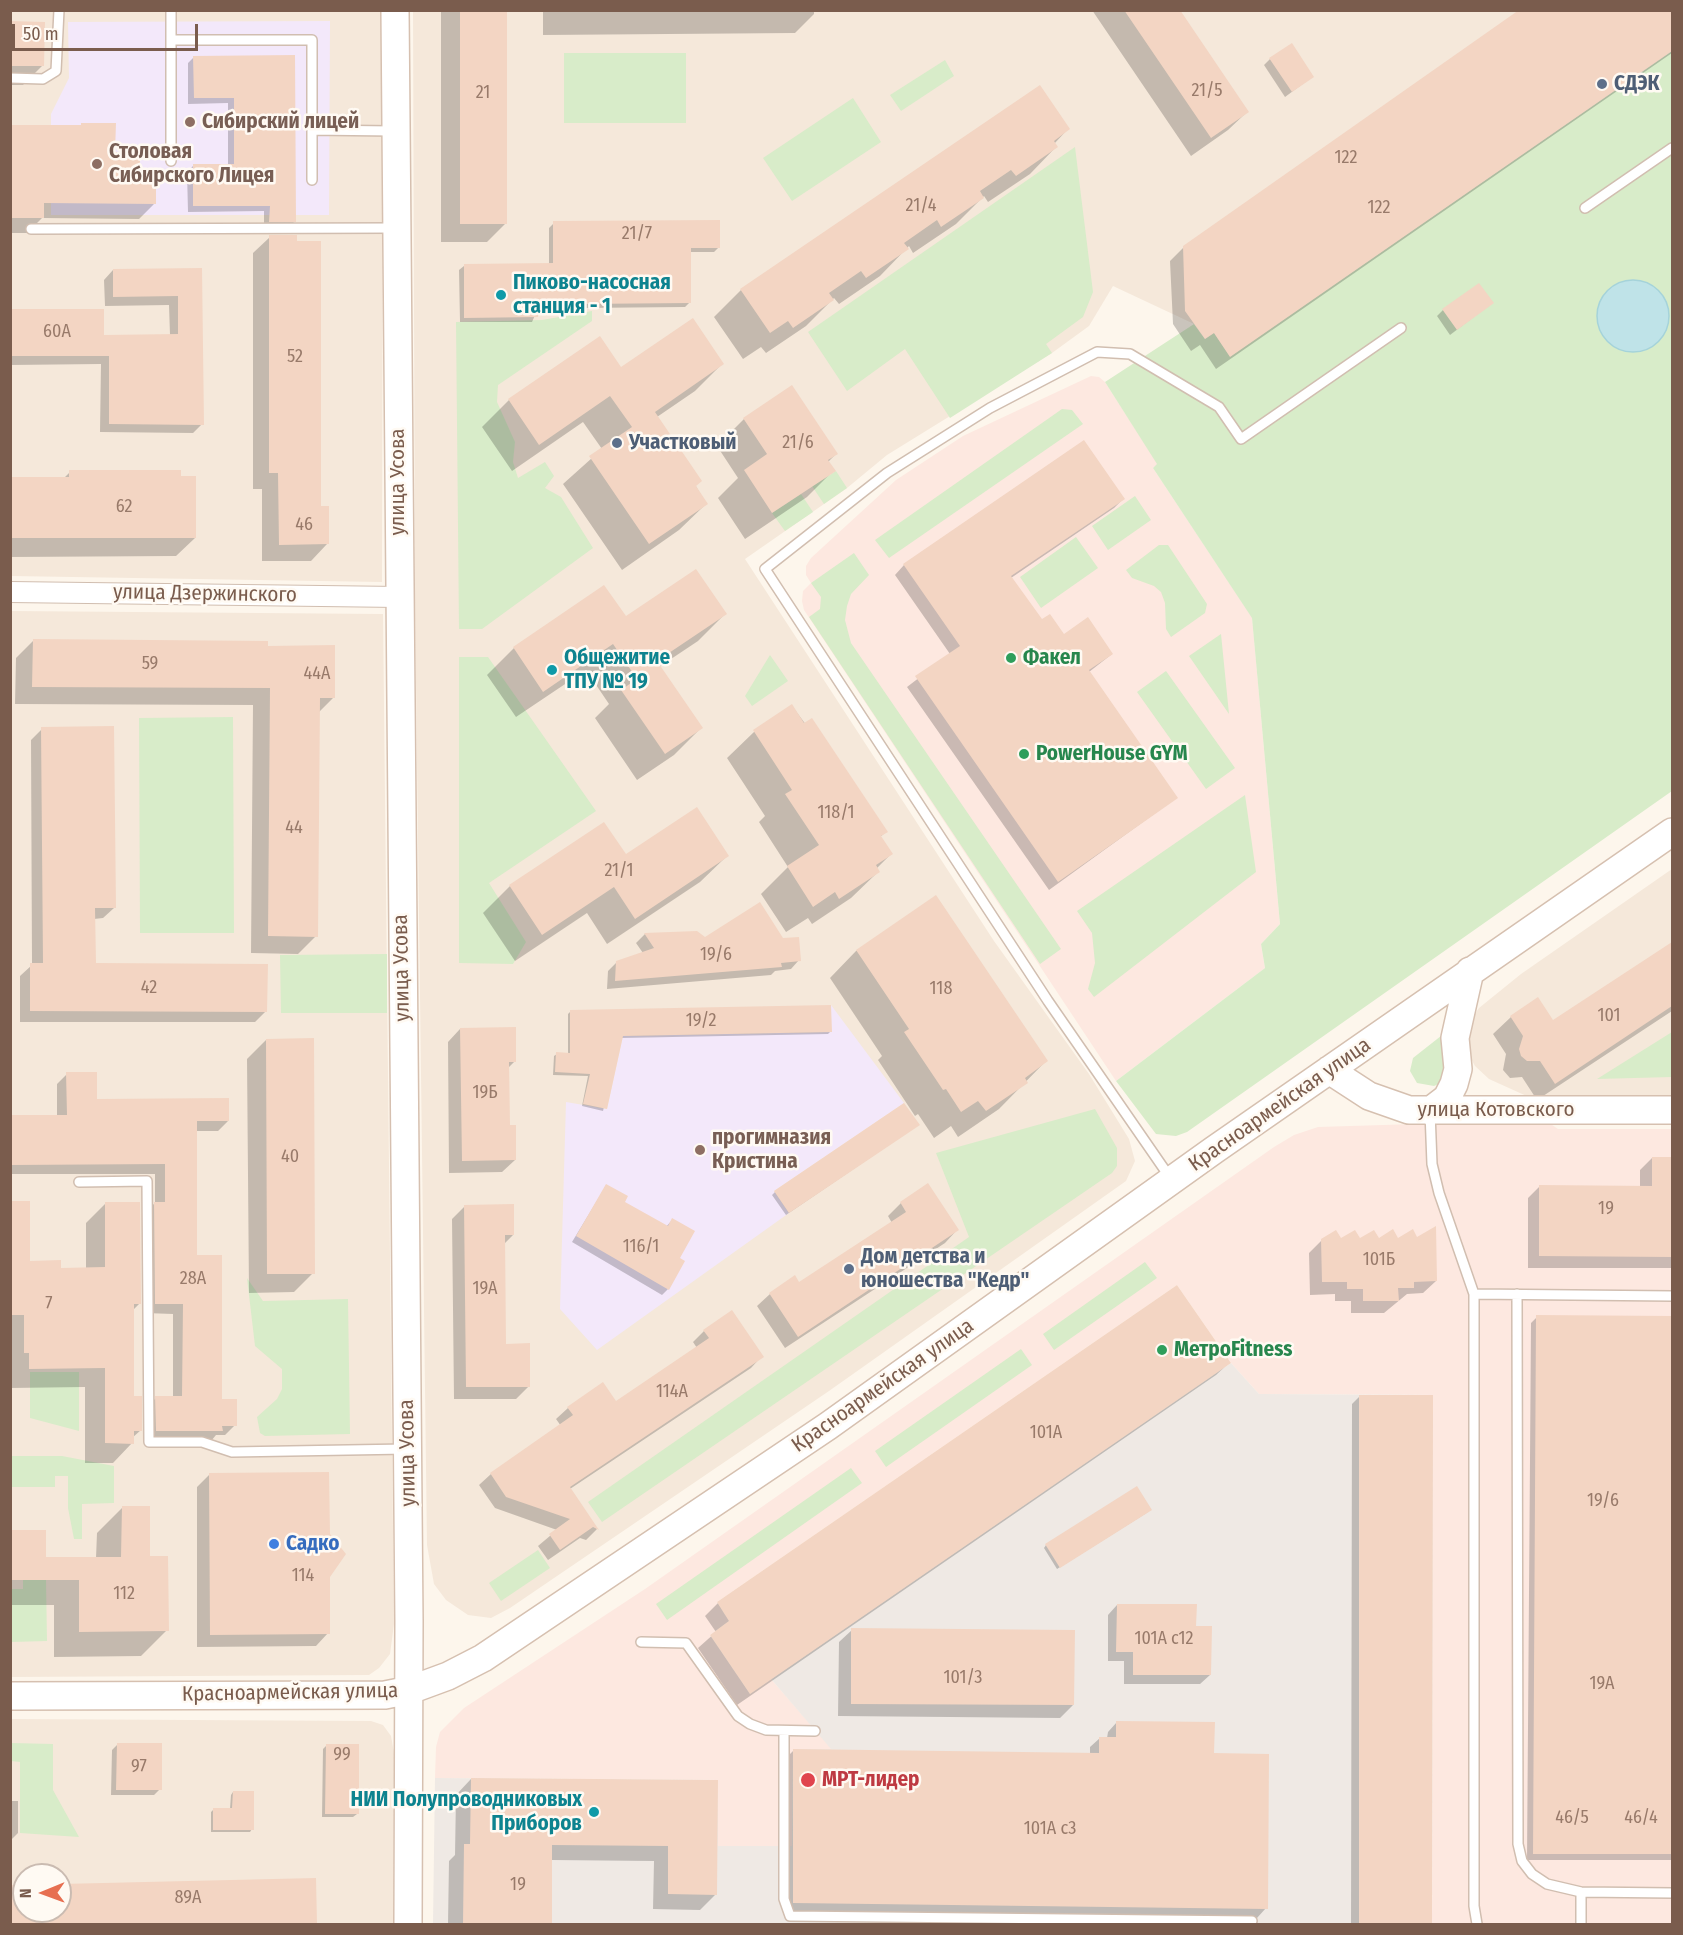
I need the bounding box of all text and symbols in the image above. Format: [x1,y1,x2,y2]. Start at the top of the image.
scale bar [15,12,201,50]
text: 50 m [23,23,59,45]
place label: СДЭК [1614,71,1660,97]
marker: СДЭК [1595,77,1609,91]
house number: 21/5 [1192,80,1222,102]
house number: 21 [476,82,490,104]
place label: Сибирский лицей [202,109,359,135]
marker: Сибирский лицей [183,115,197,129]
place label: Столовая Сибирского Лицея [109,139,274,189]
house number: 122 [1335,147,1357,169]
marker: Столовая Сибирского Лицея [90,157,104,171]
house number: 21/4 [906,195,936,217]
house number: 122 [1368,197,1390,219]
house number: 21/7 [622,223,652,245]
place label: Пиково-насосная станция - 1 [513,270,671,320]
marker: Пиково-насосная станция - 1 [494,288,508,302]
house number: 60А [43,321,71,343]
house number: 52 [287,346,303,368]
street label: улица Усова [385,428,411,536]
place label: Участковый [629,430,737,456]
house number: 21/6 [782,432,814,454]
marker: Участковый [610,436,624,450]
house number: 62 [116,496,132,518]
house number: 46 [295,514,313,536]
street label: улица Дзержинского [113,580,297,608]
place label: Общежитие ТПУ № 19 [564,645,670,695]
place label: Факел [1023,645,1081,671]
marker: Факел [1004,651,1018,665]
house number: 59 [142,653,158,675]
house number: 44А [304,663,330,685]
marker: Общежитие ТПУ № 19 [545,663,559,677]
place label: PowerHouse GYM [1036,741,1188,767]
marker: PowerHouse GYM [1017,747,1031,761]
house number: 118/1 [817,802,855,824]
house number: 44 [285,817,303,839]
house number: 21/1 [605,860,633,882]
street label: улица Усова [388,914,416,1022]
house number: 19/6 [700,944,732,966]
house number: 42 [141,977,157,999]
house number: 118 [930,978,952,1000]
house number: 101 [1598,1005,1620,1027]
house number: 19/2 [686,1010,716,1032]
street label: Красноармейская улица [1184,1033,1376,1177]
house number: 19Б [472,1082,498,1104]
street label: улица Котовского [1418,1097,1574,1123]
place label: прогимназия Кристина [712,1125,831,1175]
marker: прогимназия Кристина [693,1143,707,1157]
house number: 40 [281,1146,299,1168]
house number: 19 [1598,1198,1614,1220]
house number: 116/1 [623,1236,659,1258]
place label: Дом детства и юношества "Кедр" [861,1244,1029,1294]
house number: 101Б [1363,1249,1395,1271]
marker: Дом детства и юношества "Кедр" [842,1262,856,1276]
house number: 28А [180,1268,206,1290]
house number: 19А [472,1278,498,1300]
house number: 7 [45,1293,53,1315]
street label: Красноармейская улица [787,1314,979,1458]
place label: МетроFitness [1174,1337,1292,1363]
marker: МетроFitness [1155,1343,1169,1357]
house number: 114А [656,1381,688,1403]
street label: улица Усова [394,1399,422,1507]
house number: 101А [1030,1422,1062,1444]
house number: 19/6 [1587,1490,1619,1512]
place label: Садко [286,1531,339,1557]
marker: Садко [267,1537,281,1551]
house number: 114 [292,1565,314,1587]
house number: 112 [113,1583,135,1605]
house number: 101А с12 [1134,1628,1194,1650]
house number: 101/3 [944,1667,982,1689]
house number: 19А [1589,1673,1615,1695]
street label: Красноармейская улица [182,1679,398,1707]
house number: 99 [333,1744,351,1766]
house number: 97 [131,1756,147,1778]
place label: МРТ-лидер [822,1767,919,1793]
marker: МРТ-лидер [799,1771,817,1789]
place label: НИИ Полупроводниковых Приборов [351,1787,582,1837]
marker: НИИ Полупроводниковых Приборов [587,1805,601,1819]
house number: 46/5 [1555,1807,1589,1829]
house number: 46/4 [1624,1807,1658,1829]
house number: 101А с3 [1024,1818,1076,1840]
north arrow [12,1863,72,1923]
house number: 19 [510,1874,526,1896]
house number: 89А [175,1887,201,1909]
text: N [16,1888,35,1898]

